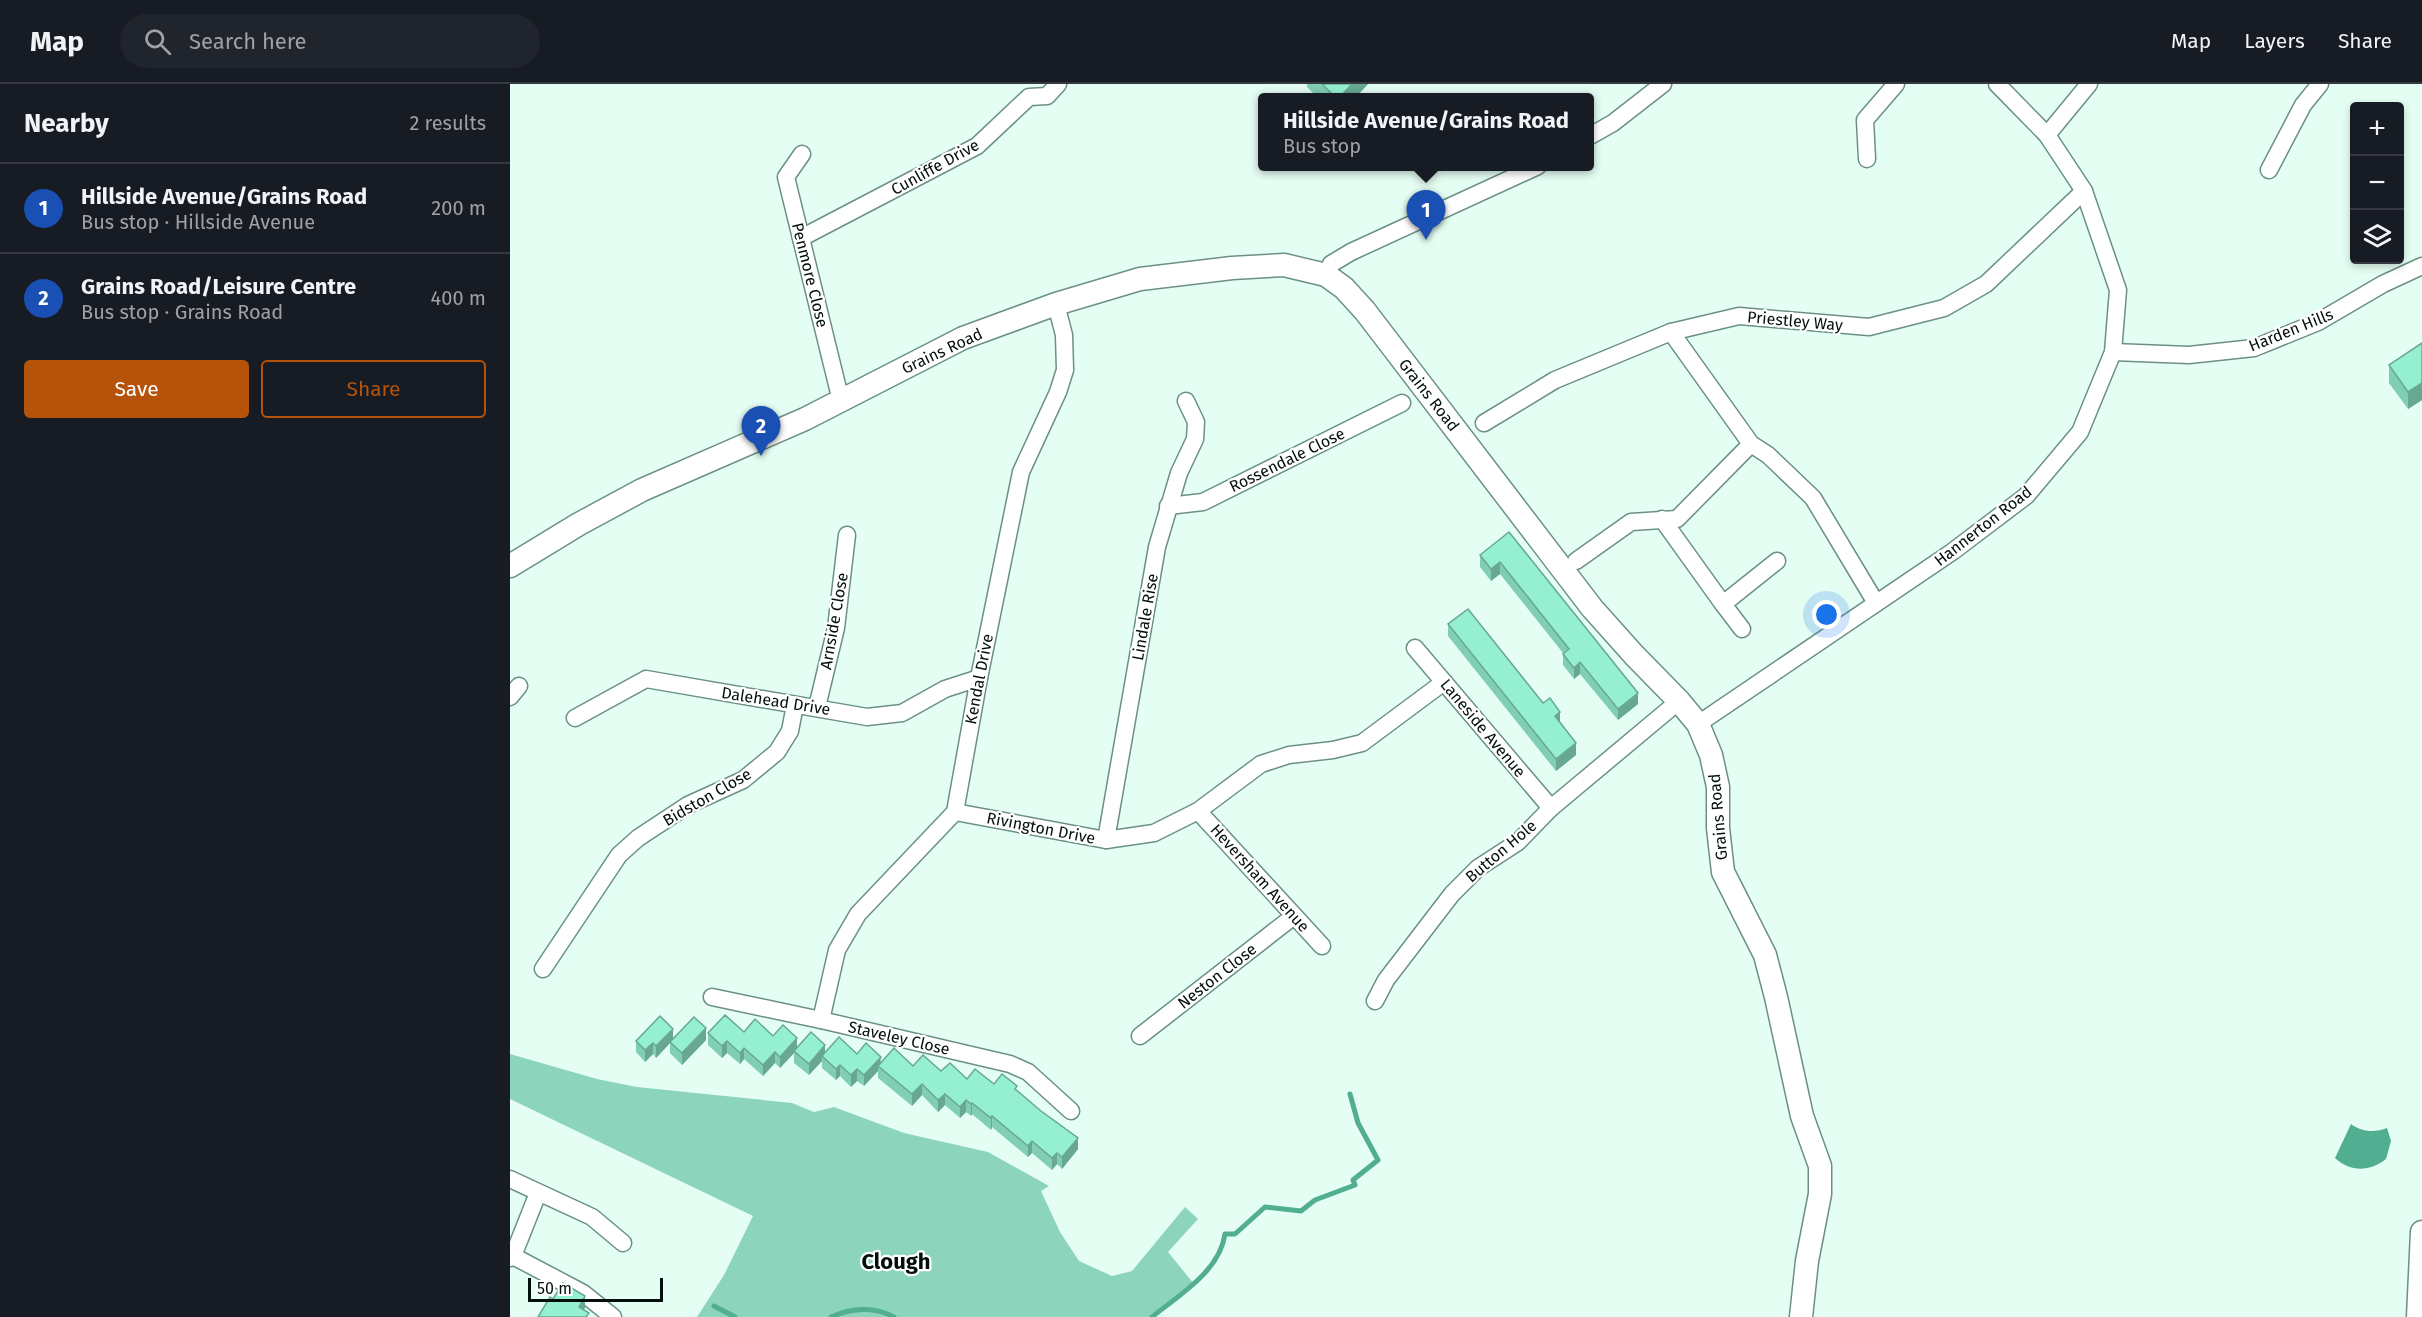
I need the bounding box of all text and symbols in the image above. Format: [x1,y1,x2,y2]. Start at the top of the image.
search box [120,14,540,68]
text: Map [30,25,84,58]
icon: search [141,25,174,58]
text: Search here [189,28,307,55]
text: Map [2171,28,2211,54]
text: Layers [2244,28,2305,54]
text: Share [2338,28,2392,54]
popup [1258,93,1594,171]
map controls [2350,102,2404,264]
button: + [2350,102,2404,156]
text: Hillside Avenue/Grains Road [1283,107,1569,134]
text: Nearby [24,108,109,139]
text: 2 results [409,111,486,135]
text: Bus stop [1283,134,1361,158]
street label: Cunliffe Drive [888,135,982,199]
button: − [2350,156,2404,210]
text: Hillside Avenue/Grains Road [81,183,367,210]
pin: 1 [1406,190,1446,240]
text: 1 [39,196,48,220]
text: 200 m [431,196,486,220]
text: Bus stop · Hillside Avenue [81,210,315,234]
button: layers [2350,210,2404,264]
street label: Penmore Close [788,221,832,329]
text: Grains Road/Leisure Centre [81,273,356,300]
text: 2 [38,286,49,310]
text: 400 m [431,286,486,310]
text: Bus stop · Grains Road [81,300,283,324]
street label: Harden Hills [2246,304,2336,356]
street label: Priestley Way [1746,307,1844,335]
street label: Grains Road [899,324,985,378]
street label: Grains Road [1395,355,1463,435]
button: Save [24,360,249,418]
button: Share [261,360,486,418]
pin: 2 [742,406,780,456]
street label: Rossendale Close [1226,424,1348,496]
street label: Hannerton Road [1930,482,2036,570]
street label: Arnside Close [816,571,852,671]
street label: Lindale Rise [1128,572,1162,662]
your location [1812,600,1841,629]
street label: Kendal Drive [961,632,997,726]
street label: Laneside Avenue [1436,675,1530,781]
street label: Dalehead Drive [720,683,832,719]
street label: Bidston Close [659,764,755,830]
street label: Grains Road [1705,773,1731,861]
street label: Rivington Drive [985,808,1097,848]
street label: Button Hole [1462,816,1540,886]
street label: Heversham Avenue [1207,820,1313,936]
street label: Neston Close [1174,939,1260,1013]
street label: Staveley Close [846,1017,952,1059]
district label: Clough [861,1248,931,1275]
scale bar [528,1275,663,1302]
text: 50 m [537,1279,572,1298]

